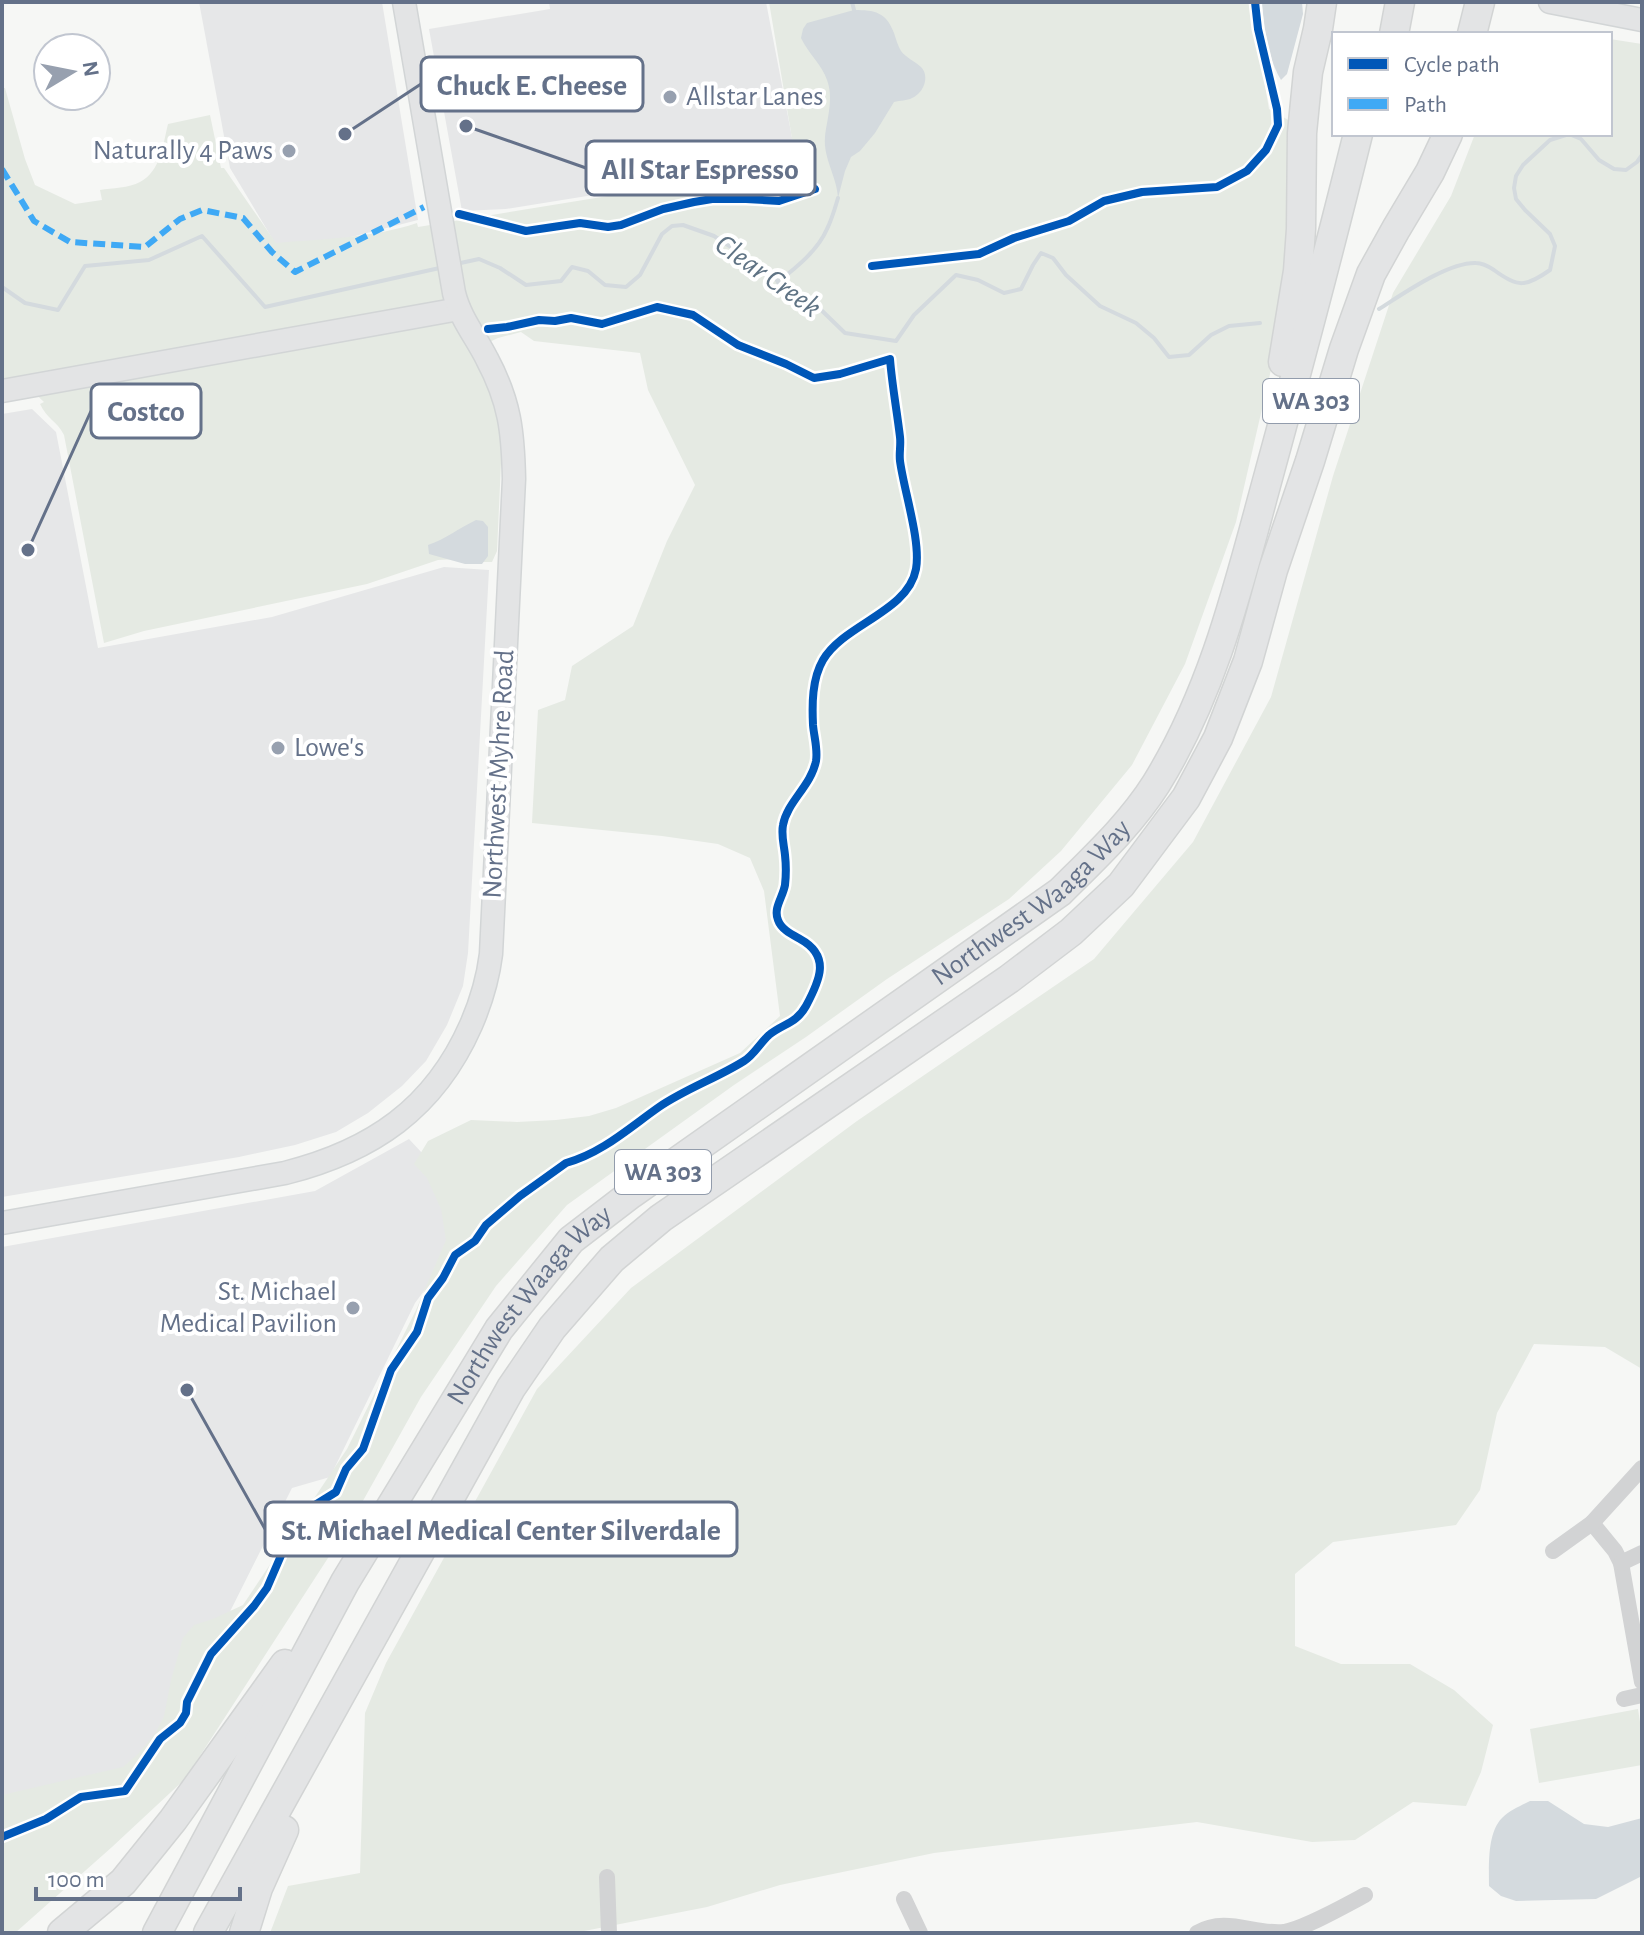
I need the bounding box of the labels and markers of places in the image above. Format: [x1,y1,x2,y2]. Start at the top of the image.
callout: Chuck E. Cheese [421,57,643,111]
place label: Allstar Lanes [686,83,824,111]
marker: Allstar Lanes [661,88,679,106]
place label: Naturally 4 Paws [93,137,273,165]
callout: All Star Espresso [586,141,815,195]
marker: Naturally 4 Paws [280,142,298,160]
callout: Costco [91,384,201,438]
place label: Lowe's [294,734,364,762]
marker: Lowe's [269,739,287,757]
place label: St. Michael Medical Pavilion [160,1278,337,1338]
marker: St. Michael Medical Pavilion [344,1299,362,1317]
callout: St. Michael Medical Center Silverdale [265,1502,737,1556]

